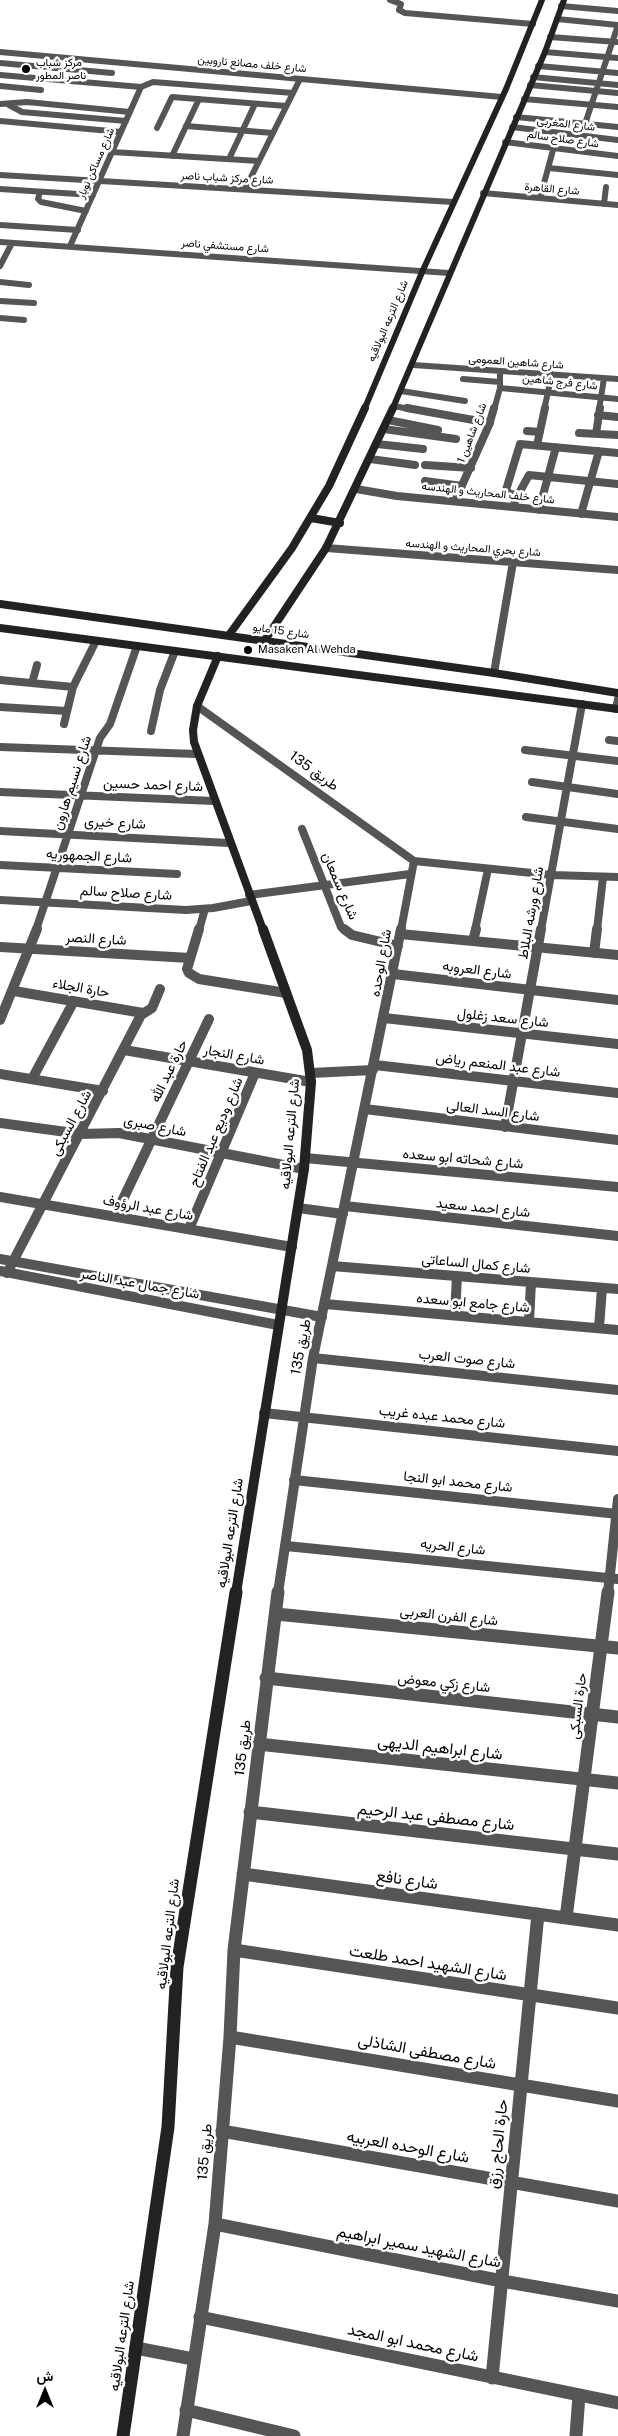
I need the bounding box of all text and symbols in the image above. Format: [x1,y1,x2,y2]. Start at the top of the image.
street label: شارع خلف مصانع ناروبين [197,53,307,75]
place label: مركز شباب ناصر المطور [36,56,86,82]
marker: مركز شباب ناصر المطور [20,63,32,75]
street label: شارع المغربى [536,114,596,134]
street label: شارع مساكن نوبار [74,125,118,201]
street label: شارع صلاح سالم [526,127,600,151]
street label: شارع مركز شباب ناصر [180,169,274,187]
street label: شارع القاهرة [524,180,580,198]
street label: شارع مستشفي ناصر [181,236,269,256]
street label: شارع الترعه البولاقيه [365,278,411,364]
street label: شارع شاهين العمومى [468,352,564,372]
street label: شارع فرج شاهين [522,371,598,393]
street label: شارع شاهين 1 [454,401,490,465]
street label: شارع خلف المحاريث و الهندسه [421,479,555,507]
street label: شارع بحري المحاريث و الهندسه [405,537,541,559]
street label: شارع 15 مايو [252,621,310,641]
place label: Masaken Al Wehda [258,643,356,657]
marker: Masaken Al Wehda [242,644,254,656]
street label: شارع نسيم هارون [49,734,95,832]
street label: طريق 135 [286,748,342,794]
street label: شارع احمد حسين [103,775,203,795]
street label: شارع خيرى [84,813,146,833]
street label: شارع الجمهوريه [46,845,132,867]
street label: شارع سمعان [318,850,362,922]
street label: شارع ورشه البلاط [515,865,547,961]
street label: شارع صلاح سالم [80,882,172,904]
street label: شارع الوحده [367,928,395,998]
street label: شارع النصر [65,929,127,949]
street label: شارع العروبه [441,957,513,983]
street label: حارة الجلاء [51,975,111,1001]
street label: شارع سعد زغلول [456,1005,550,1031]
street label: حارة عبد الله [147,1037,191,1105]
street label: شارع النجار [202,1041,266,1069]
street label: شارع عبد المنعم رياض [435,1049,561,1081]
street label: شارع وديع عبد الفتاح [185,1075,247,1189]
street label: شارع الترعه البولاقيه [277,1078,303,1190]
street label: شارع السبكى [47,1087,95,1159]
street label: شارع السد العالى [446,1097,540,1125]
street label: شارع صبرى [122,1112,188,1140]
street label: شارع شحاته ابو سعده [402,1145,524,1173]
street label: شارع عبد الرؤوف [101,1192,195,1224]
street label: شارع احمد سعيد [435,1195,531,1221]
street label: شارع كمال الساعاتى [421,1251,531,1277]
street label: شارع جمال عبد الناصر [79,1265,201,1303]
street label: شارع جامع ابو سعده [416,1290,530,1316]
street label: طريق 135 [287,1318,315,1376]
street label: شارع صوت العرب [418,1346,516,1372]
street label: شارع محمد عبده غريب [378,1402,506,1432]
street label: شارع محمد ابو النجا [403,1468,513,1496]
street label: شارع الترعه البولاقيه [213,1477,247,1589]
street label: شارع الحريه [420,1535,486,1559]
street label: شارع الفرن العربى [399,1602,499,1630]
street label: شارع زكي معوض [397,1670,491,1696]
street label: حارة السبكى [566,1672,590,1740]
street label: طريق 135 [231,1719,255,1777]
street label: شارع ابراهيم الديهى [376,1732,504,1764]
street label: شارع مصطفى عبد الرحيم [357,1799,515,1835]
street label: شارع نافع [375,1866,439,1894]
street label: شارع الترعه البولاقيه [153,1878,183,1990]
street label: شارع الشهيد احمد طلعت [348,1941,508,1985]
street label: شارع مصطفى الشاذلى [356,2030,498,2074]
street label: حارة الحاج رزق [484,2098,512,2190]
street label: طريق 135 [194,2123,216,2181]
street label: شارع الوحده العربيه [345,2127,471,2167]
street label: شارع الشهيد سمير ابراهيم [335,2222,503,2272]
street label: شارع الترعه البولاقيه [106,2280,138,2392]
street label: شارع محمد ابو المجد [346,2320,480,2366]
north arrow [20,2366,70,2416]
text: ش [37,2368,53,2384]

